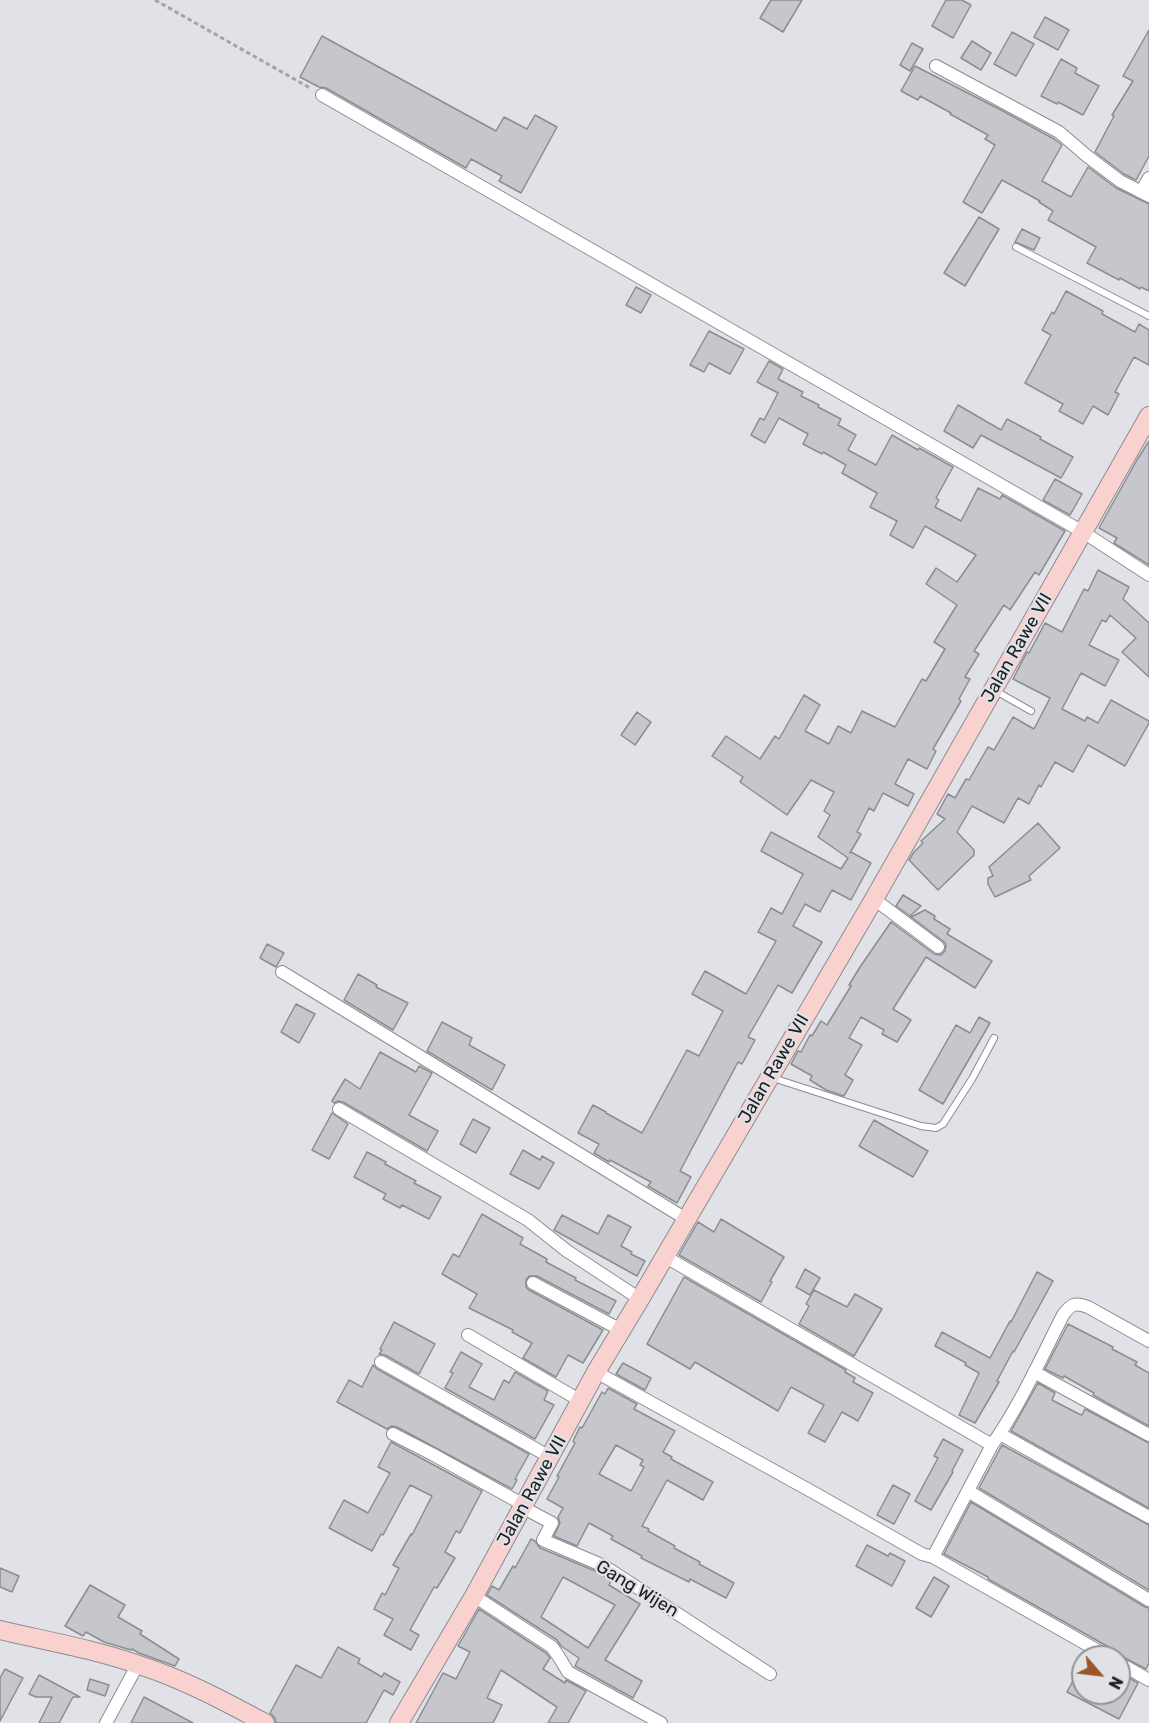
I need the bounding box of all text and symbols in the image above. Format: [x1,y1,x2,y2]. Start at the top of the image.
street label: Jalan Rawe VII [977,589,1057,707]
street label: Jalan Rawe VII [734,1010,814,1128]
street label: Jalan Rawe VII [493,1432,571,1550]
street label: Gang Wijen [592,1556,682,1622]
north arrow [1071,1645,1131,1705]
text: N [1104,1673,1127,1692]

